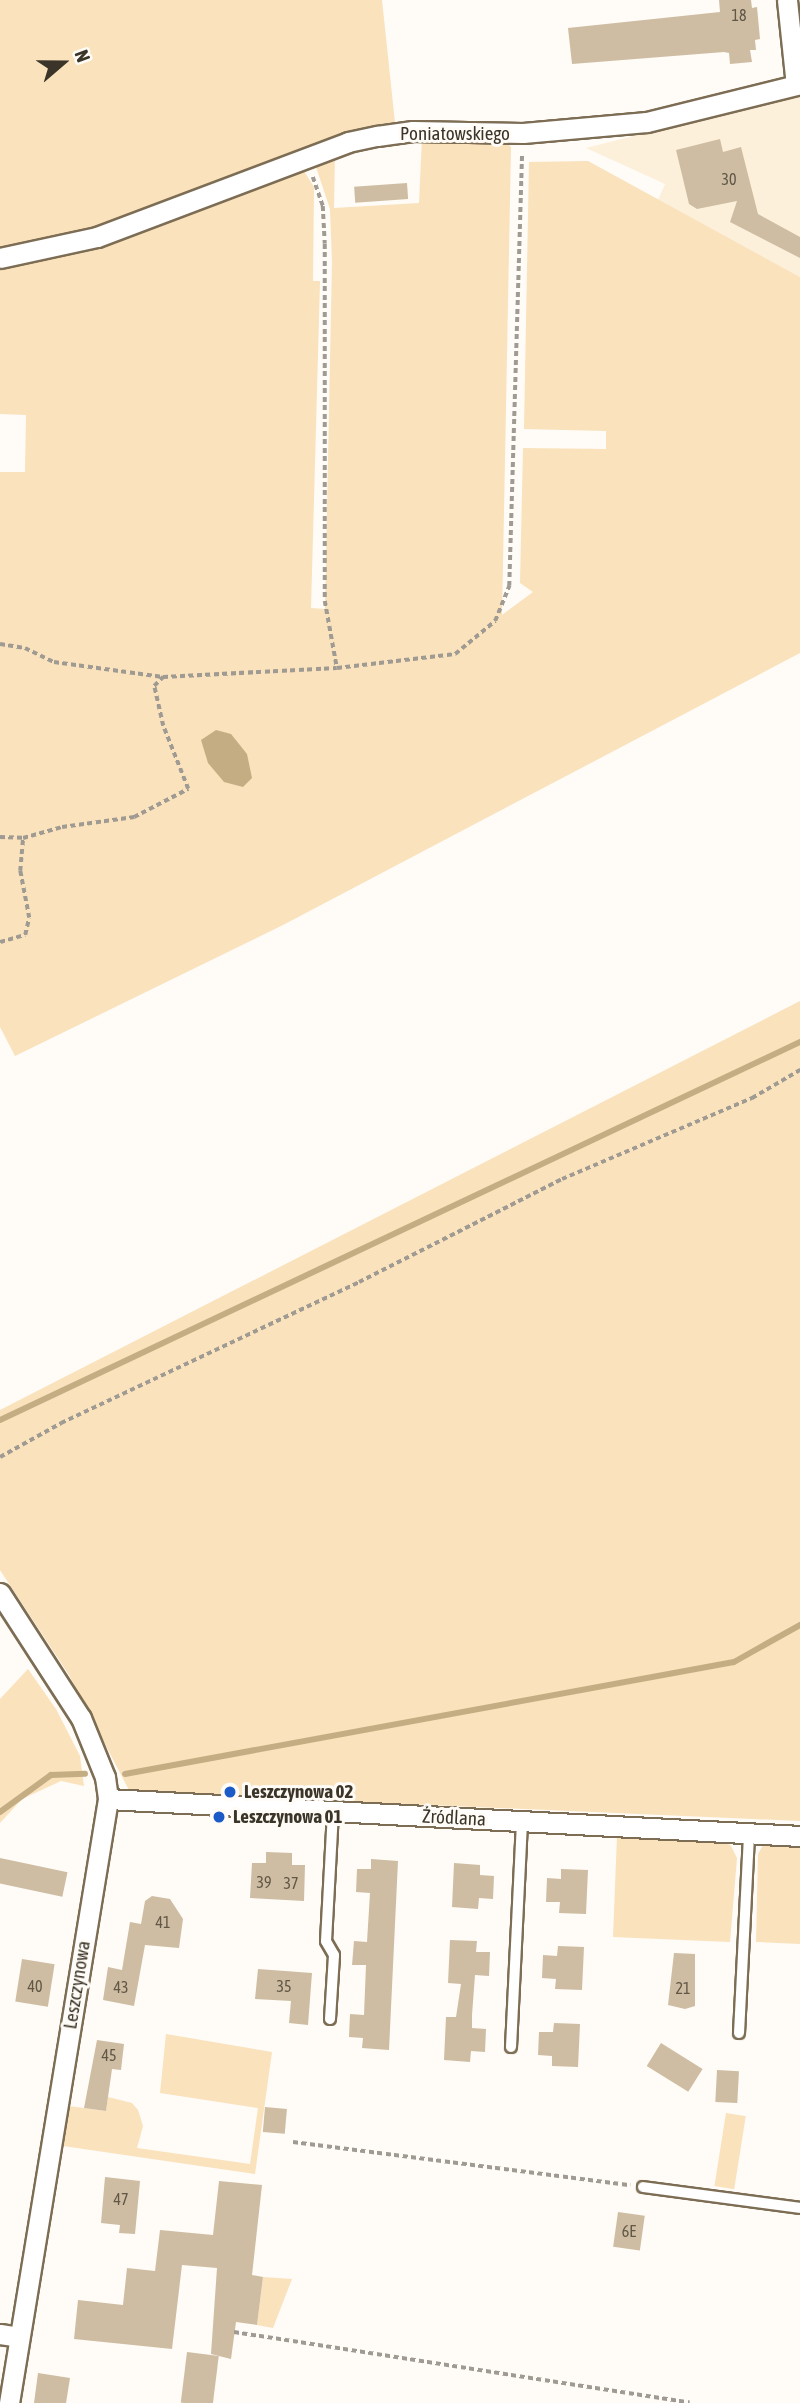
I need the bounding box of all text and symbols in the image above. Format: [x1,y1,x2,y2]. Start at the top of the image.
house number: 18 [731,5,747,25]
north arrow [28,28,98,98]
text: N [70,47,95,65]
street label: Poniatowskiego [400,123,510,145]
house number: 30 [721,169,737,189]
place label: Leszczynowa 02 [244,1781,353,1803]
marker: Leszczynowa 02 [222,1784,238,1800]
street label: Źródlana [421,1805,487,1831]
place label: Leszczynowa 01 [233,1806,342,1828]
marker: Leszczynowa 01 [211,1809,227,1825]
house number: 39 [256,1872,272,1892]
house number: 37 [283,1873,299,1893]
house number: 41 [155,1912,171,1932]
street label: Leszczynowa [59,1939,95,2031]
house number: 40 [27,1976,43,1996]
house number: 35 [276,1976,292,1996]
house number: 43 [113,1977,129,1997]
house number: 21 [675,1978,691,1998]
house number: 45 [101,2045,117,2065]
house number: 47 [113,2189,129,2209]
house number: 6E [622,2221,636,2241]

